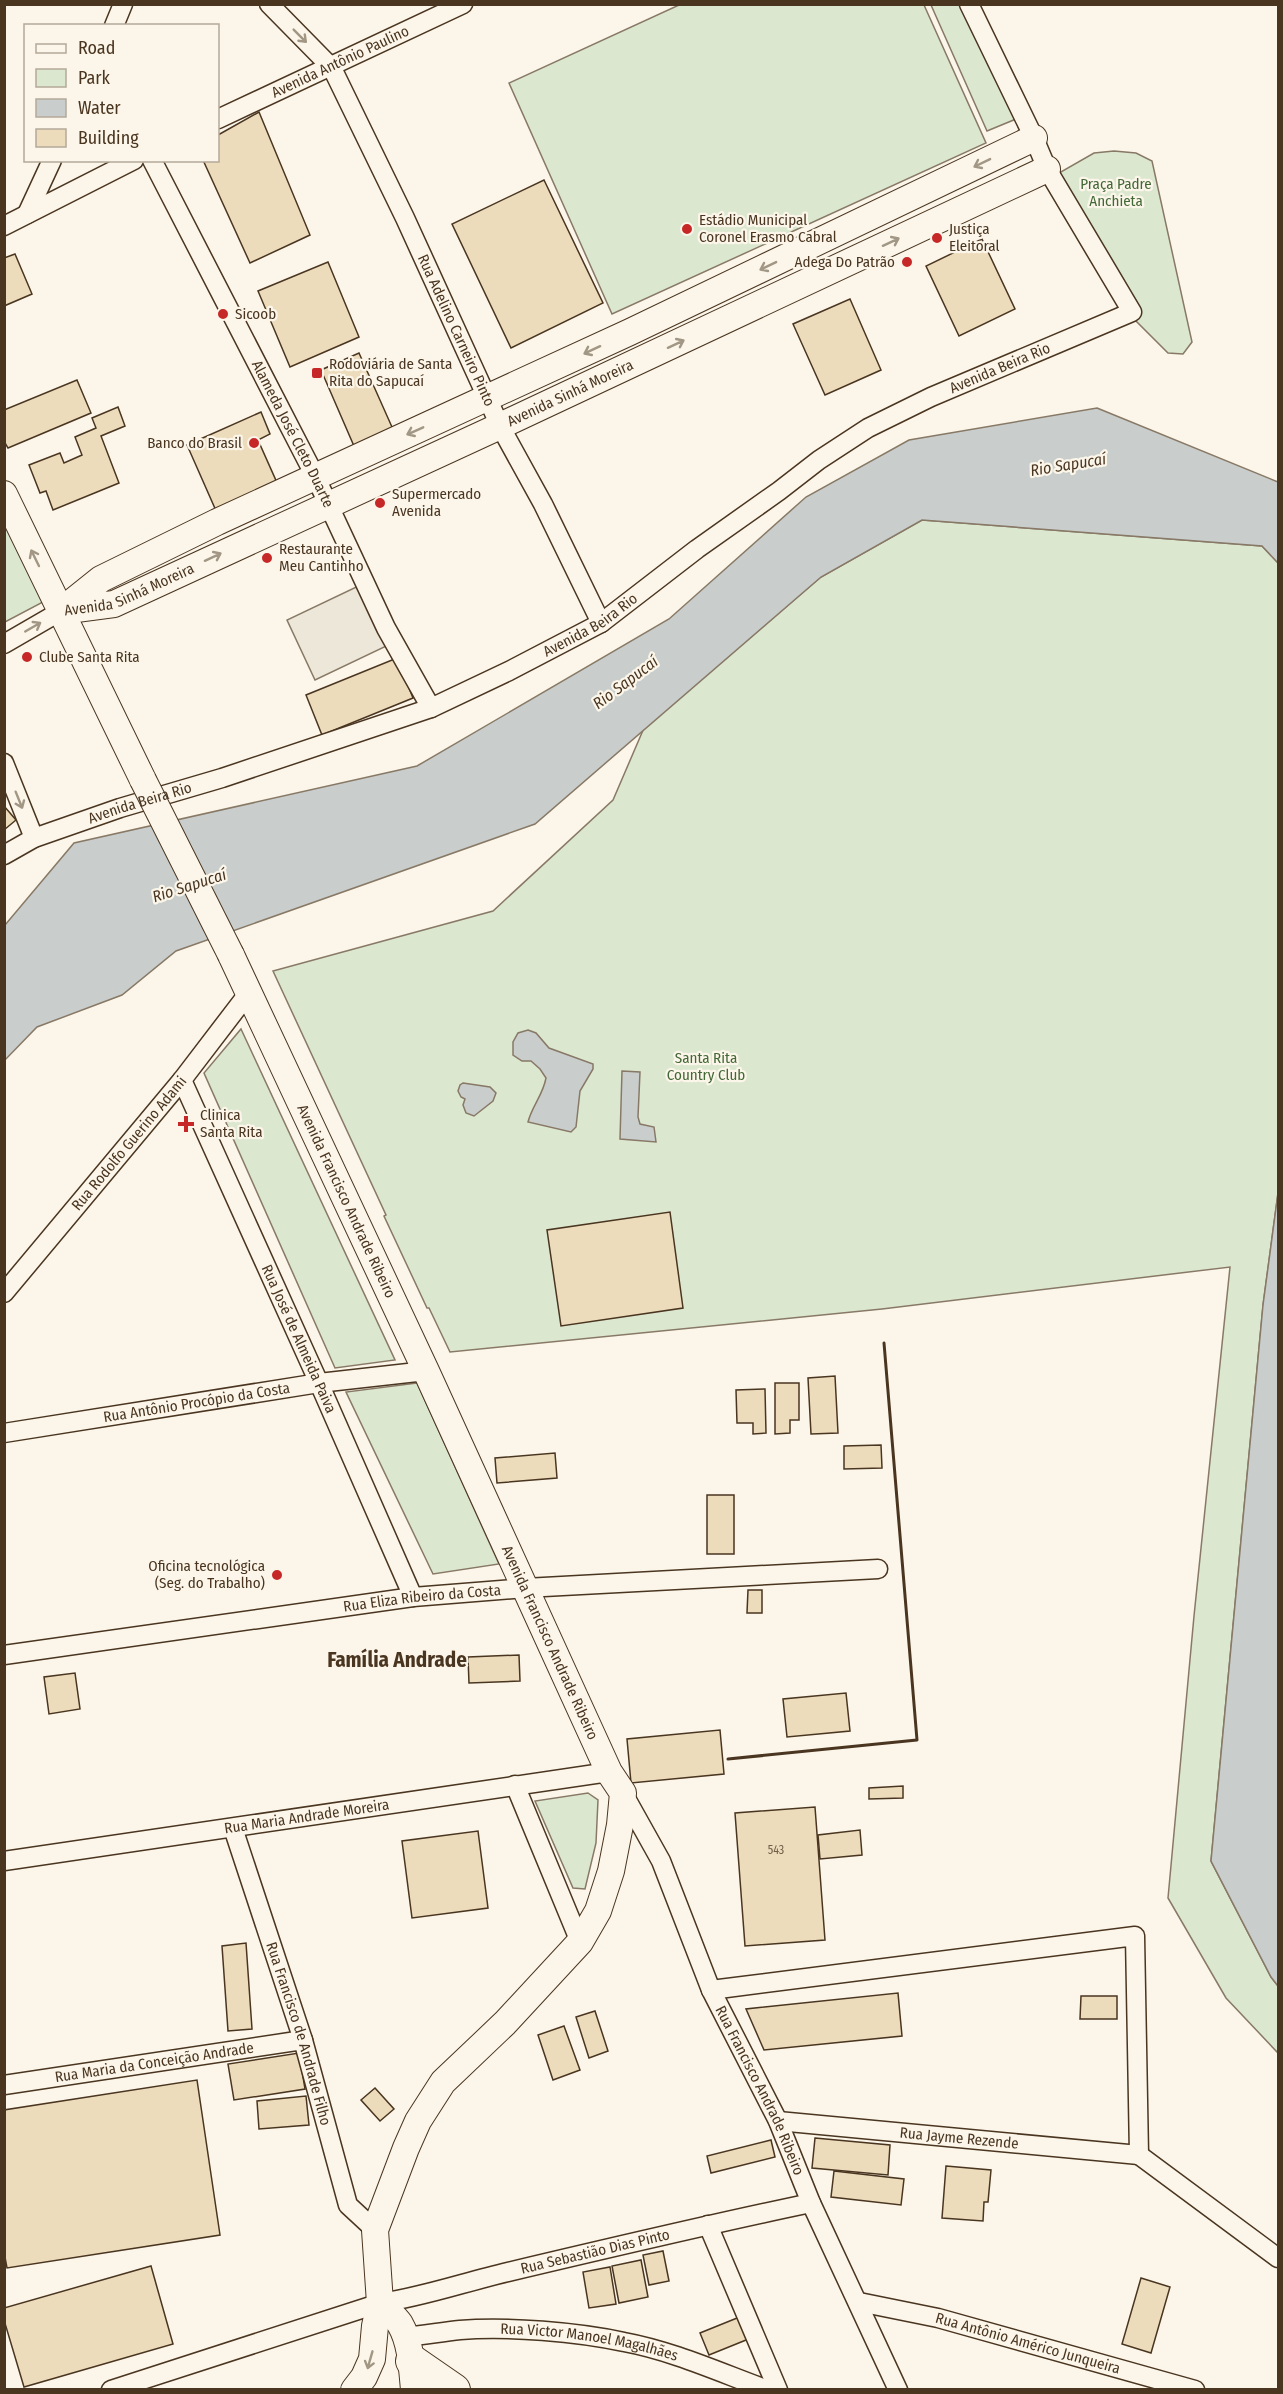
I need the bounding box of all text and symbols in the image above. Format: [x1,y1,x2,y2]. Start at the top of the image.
street label: Avenida Antônio Paulino [269,22,412,102]
legend [24,24,219,162]
one-way arrow [293,29,308,43]
text: Road [78,37,115,59]
text: Park [78,67,111,89]
text: Water [78,97,121,119]
text: Building [78,127,139,149]
one-way arrow [973,158,991,170]
park label: Praça Padre Anchieta [1080,175,1152,210]
place label: Estádio Municipal Coronel Erasmo Cabral [699,211,837,246]
place label: Justiça Eleitoral [949,220,1000,255]
marker: Estádio Municipal Coronel Erasmo Cabral [680,222,694,236]
marker: Justiça Eleitoral [930,231,944,245]
one-way arrow [881,236,899,248]
street label: Rua Adelino Carneiro Pinto [414,251,499,409]
place label: Adega Do Patrão [795,253,895,271]
marker: Adega Do Patrão [900,255,914,269]
one-way arrow [760,261,778,273]
place label: Sicoob [235,305,276,323]
marker: Sicoob [216,307,230,321]
one-way arrow [667,337,685,349]
street label: Avenida Beira Rio [947,339,1053,397]
one-way arrow [584,345,602,357]
place label: Rodoviária de Santa Rita do Sapucaí [329,355,452,390]
street label: Avenida Sinhá Moreira [504,356,636,430]
street label: Alameda José Cleto Duarte [248,357,337,510]
marker: Rodoviária de Santa Rita do Sapucaí [310,366,324,380]
one-way arrow [406,426,424,438]
place label: Banco do Brasil [147,434,242,452]
marker: Banco do Brasil [247,436,261,450]
water label: Rio Sapucaí [1029,449,1108,480]
place label: Supermercado Avenida [392,485,481,520]
marker: Supermercado Avenida [373,496,387,510]
place label: Restaurante Meu Cantinho [279,540,364,575]
one-way arrow [29,550,41,568]
one-way arrow [204,551,222,563]
marker: Restaurante Meu Cantinho [260,551,274,565]
street label: Avenida Sinhá Moreira [63,559,197,619]
street label: Avenida Beira Rio [540,589,641,661]
one-way arrow [24,621,41,633]
place label: Clube Santa Rita [39,648,140,666]
marker: Clube Santa Rita [20,650,34,664]
water label: Rio Sapucaí [589,651,662,713]
street label: Avenida Beira Rio [86,778,194,827]
one-way arrow [15,791,26,809]
water label: Rio Sapucaí [150,864,229,906]
park label: Santa Rita Country Club [667,1049,745,1084]
street label: Rua Rodolfo Guerino Adami [68,1073,190,1214]
street label: Avenida Francisco Andrade Ribeiro [293,1102,400,1301]
place label: Clinica Santa Rita [200,1106,262,1141]
marker: Clinica Santa Rita [177,1115,195,1133]
street label: Rua José de Almeida Paiva [258,1262,340,1416]
street label: Rua Antônio Procópio da Costa [102,1379,291,1426]
street label: Avenida Francisco Andrade Ribeiro [498,1543,602,1743]
place label: Oficina tecnológica (Seg. do Trabalho) [148,1557,265,1592]
marker: Oficina tecnológica (Seg. do Trabalho) [270,1568,284,1582]
street label: Rua Eliza Ribeiro da Costa [342,1581,502,1616]
district label: Família Andrade [327,1647,467,1673]
street label: Rua Maria Andrade Moreira [223,1795,390,1837]
house number: 543 [768,1843,784,1857]
street label: Rua Francisco de Andrade Filho [262,1940,335,2128]
street label: Rua Francisco Andrade Ribeiro [712,2003,808,2178]
street label: Rua Maria da Conceição Andrade [54,2039,255,2086]
street label: Rua Jayme Rezende [899,2124,1019,2153]
street label: Rua Sebastião Dias Pinto [519,2225,672,2278]
street label: Rua Antônio Américo Junqueira [934,2309,1122,2378]
street label: Rua Victor Manoel Magalhães [500,2320,680,2365]
one-way arrow [364,2350,375,2369]

